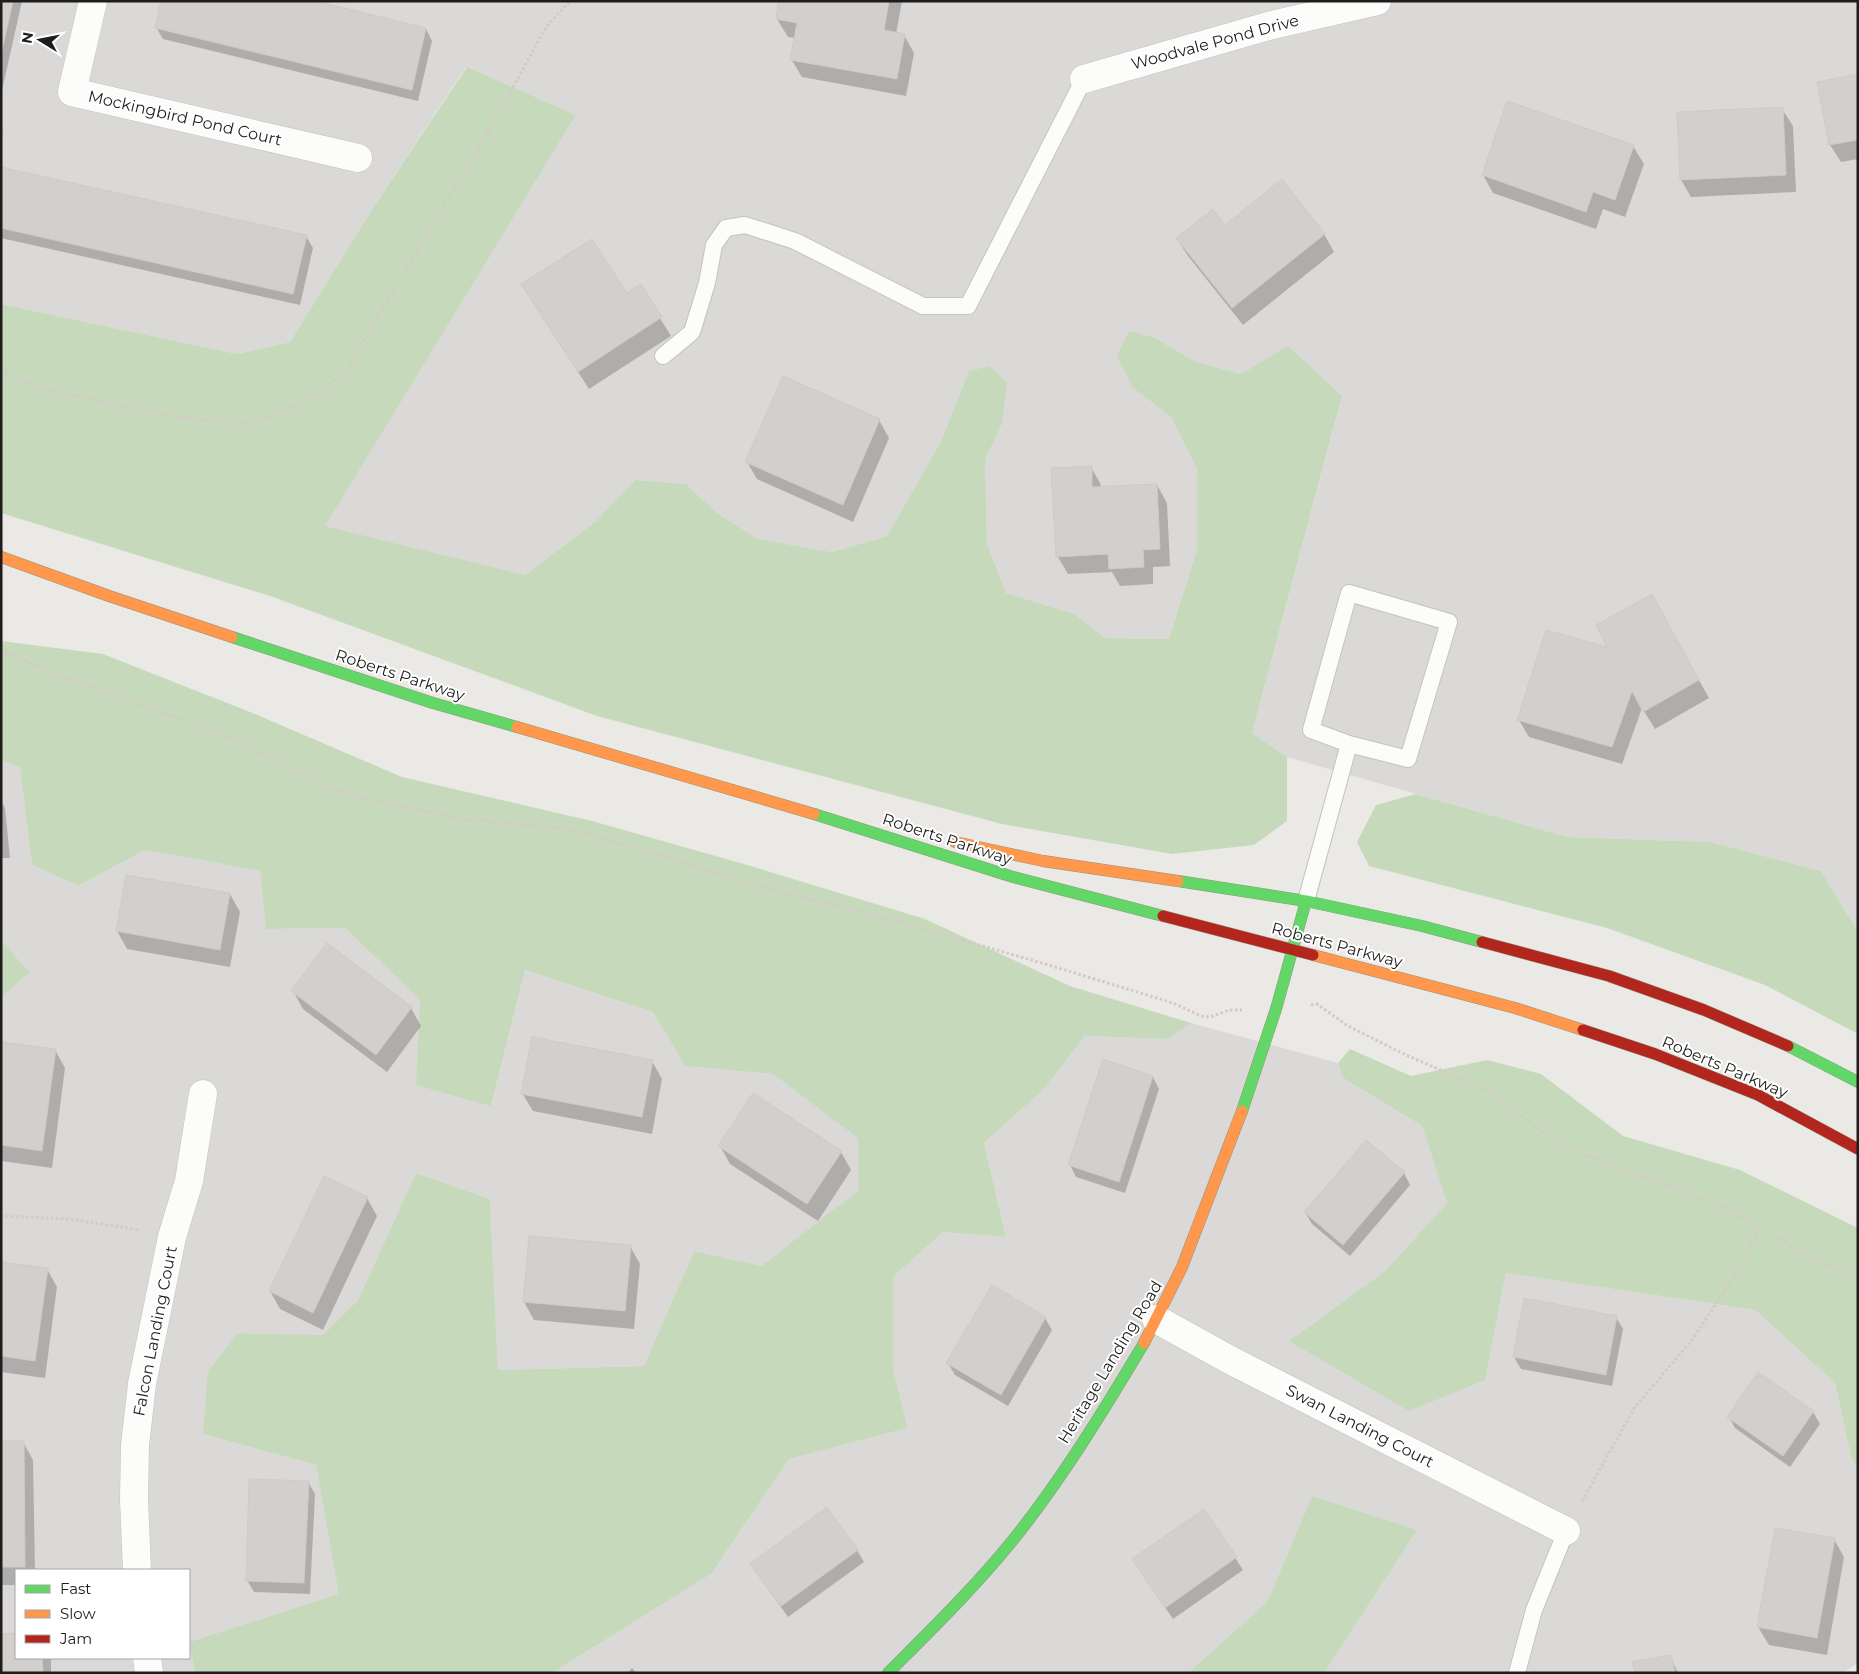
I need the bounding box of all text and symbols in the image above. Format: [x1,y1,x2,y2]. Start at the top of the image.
street label: Woodvale Pond Drive [1129,10,1301,74]
north arrow [15,15,65,65]
text: N [17,31,37,45]
street label: Mockingbird Pond Court [86,86,284,150]
street label: Roberts Parkway [333,645,467,705]
street label: Roberts Parkway [880,809,1014,869]
street label: Roberts Parkway [1269,918,1405,972]
street label: Roberts Parkway [1659,1032,1791,1102]
street label: Falcon Landing Court [129,1244,181,1418]
street label: Heritage Landing Road [1054,1277,1166,1447]
street label: Swan Landing Court [1283,1380,1438,1472]
legend [15,1569,190,1659]
text: Fast [60,1579,91,1598]
text: Slow [60,1604,96,1623]
text: Jam [59,1629,92,1648]

